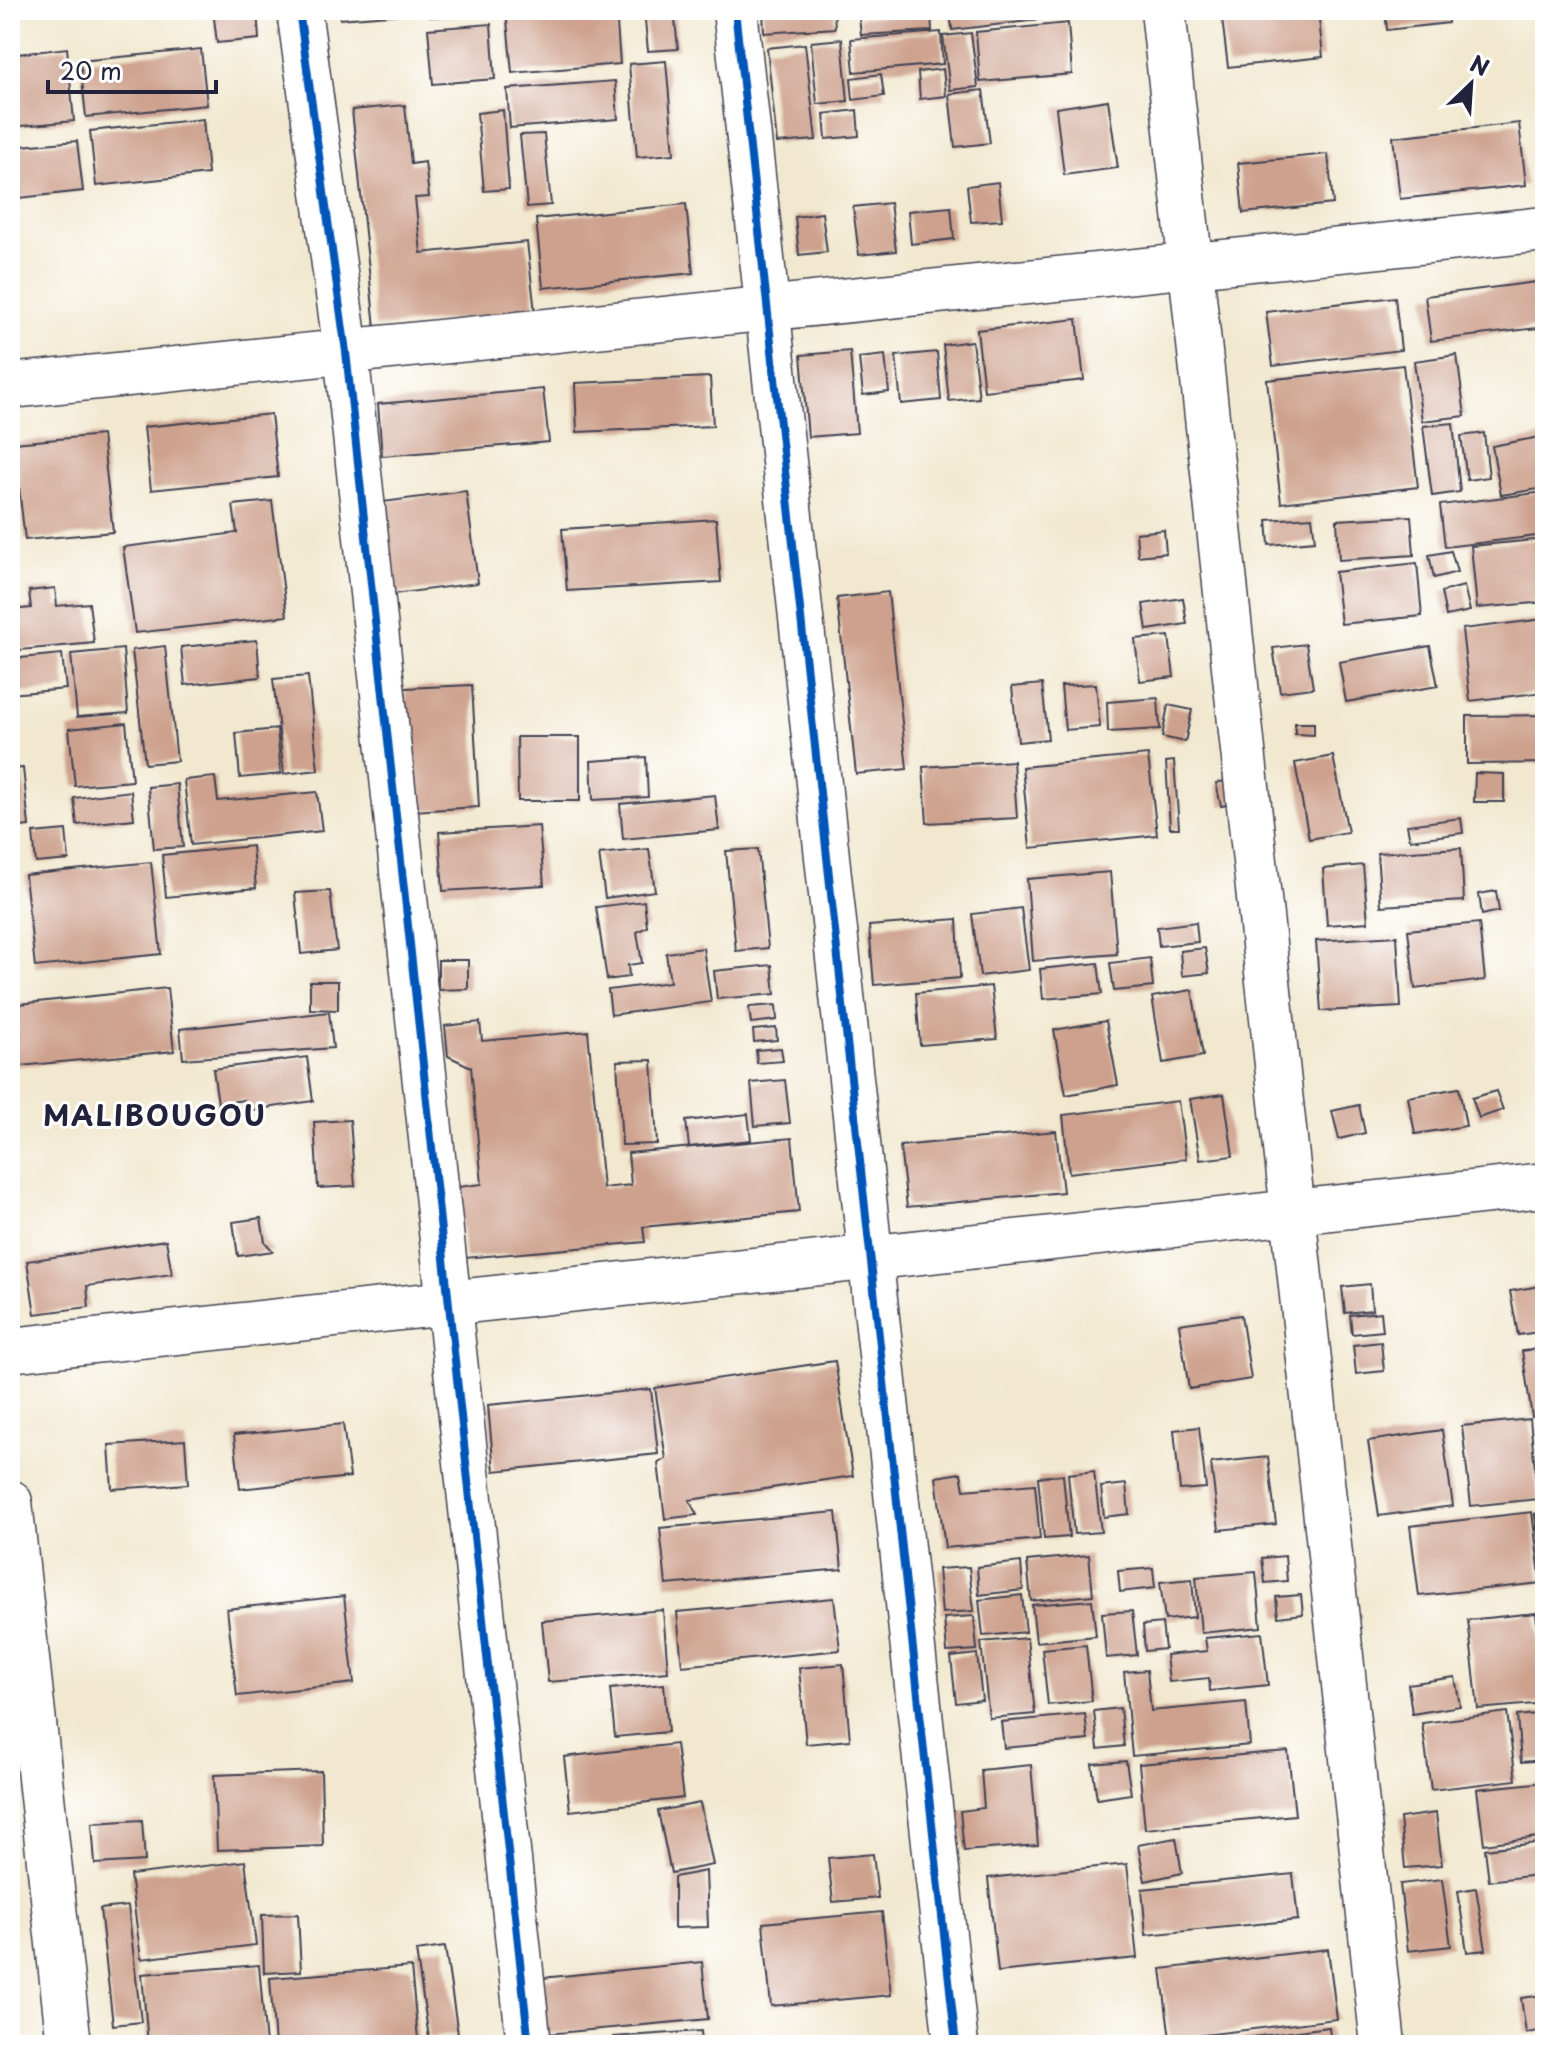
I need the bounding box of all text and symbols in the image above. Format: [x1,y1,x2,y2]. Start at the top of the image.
scale bar [48,44,216,94]
north arrow [1431,44,1511,124]
text: N [1465,46,1495,83]
text: 20 m [60,52,122,88]
district label: MALIBOUGOU [43,1093,267,1136]

